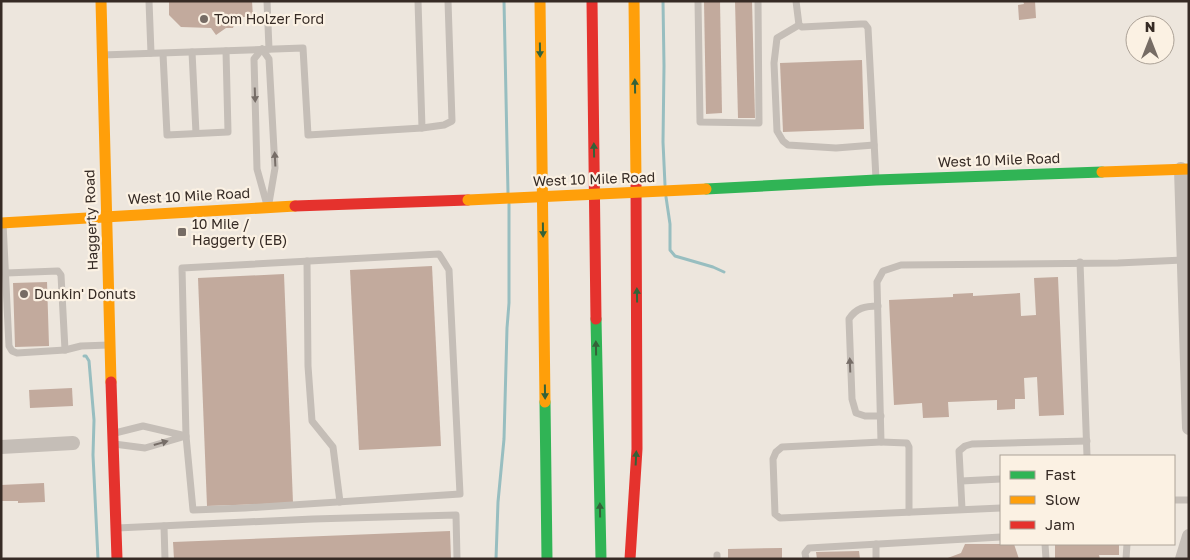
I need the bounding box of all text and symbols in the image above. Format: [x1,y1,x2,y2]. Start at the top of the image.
place label: Tom Holzer Ford [214,10,324,27]
marker: Tom Holzer Ford [198,13,210,25]
north arrow [1125,15,1175,65]
text: N [1145,18,1155,35]
one-way arrow [536,42,544,58]
one-way arrow [630,78,638,94]
one-way arrow [252,88,260,104]
one-way arrow [589,142,597,158]
street label: West 10 Mile Road [937,149,1061,170]
one-way arrow [270,150,278,166]
street label: West 10 Mile Road [532,168,656,189]
street label: Haggerty Road [80,169,101,271]
street label: West 10 Mile Road [127,184,251,207]
place label: 10 Mile / Haggerty (EB) [192,215,287,248]
one-way arrow [539,222,547,238]
marker: 10 Mile / Haggerty (EB) [176,226,188,238]
place label: Dunkin' Donuts [34,285,136,302]
one-way arrow [633,287,641,303]
marker: Dunkin' Donuts [18,288,30,300]
one-way arrow [592,339,600,355]
one-way arrow [846,357,854,373]
one-way arrow [541,385,549,401]
one-way arrow [154,439,169,447]
one-way arrow [633,449,641,465]
legend [1000,455,1175,545]
text: Fast [1045,465,1076,483]
text: Slow [1045,490,1080,508]
one-way arrow [595,502,603,518]
text: Jam [1045,515,1075,533]

